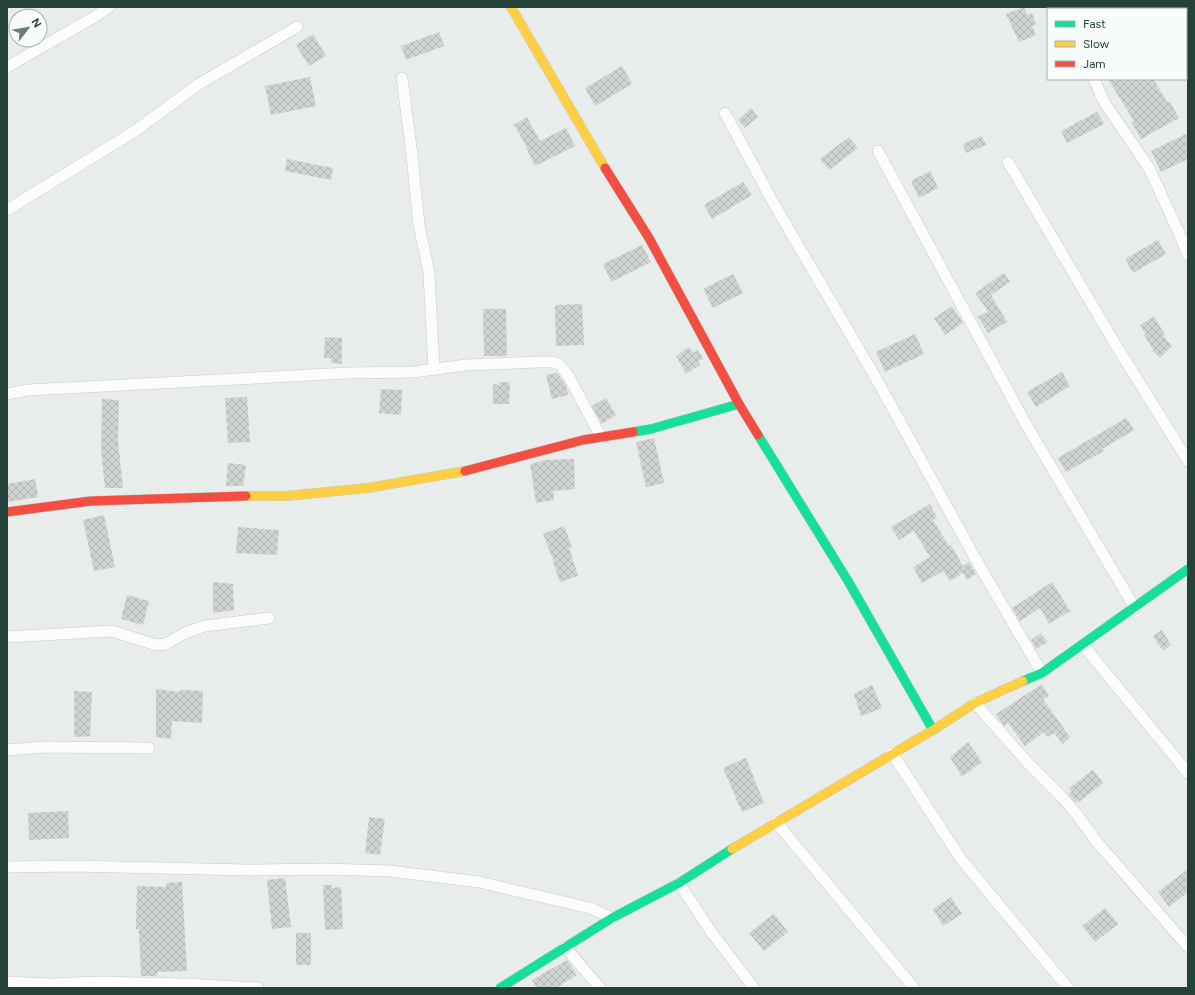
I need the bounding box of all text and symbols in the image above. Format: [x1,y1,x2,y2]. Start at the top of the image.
north arrow [8,8,48,48]
legend [1047,8,1187,80]
text: N [28,16,44,30]
text: Fast [1083,17,1106,31]
text: Slow [1083,37,1110,51]
text: Jam [1083,57,1106,71]

